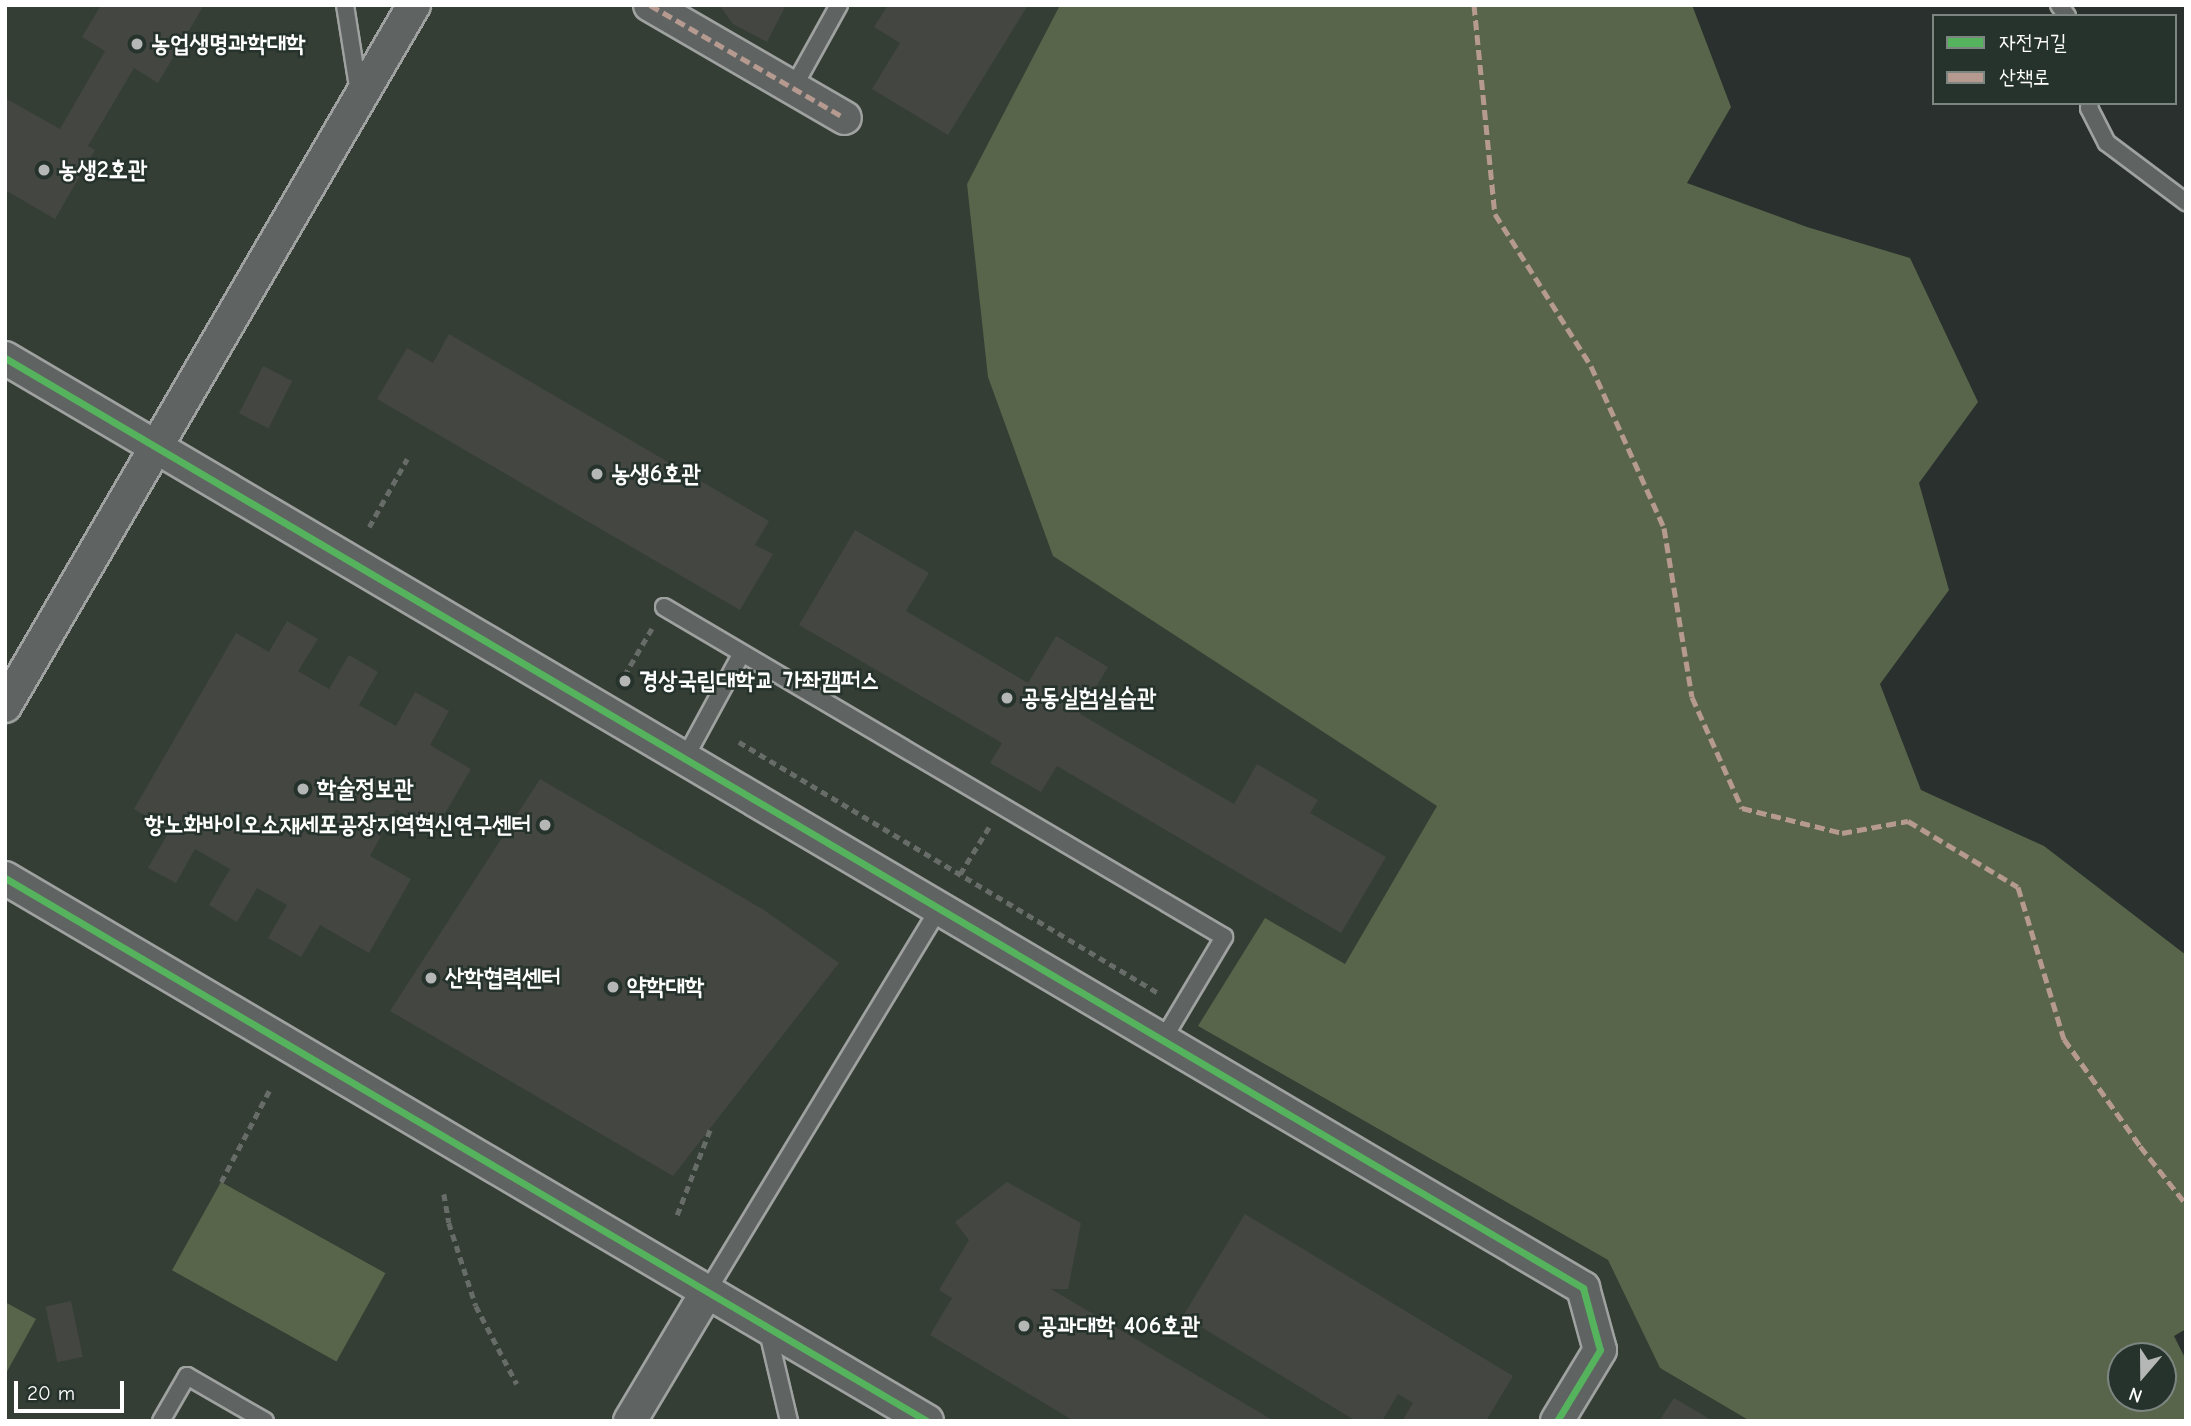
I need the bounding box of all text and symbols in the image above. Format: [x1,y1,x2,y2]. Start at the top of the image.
legend [1932,14,2177,105]
place label: 농업생명과학대학 [151,30,306,58]
text: 자전거길 [1999,30,2067,54]
marker: 농업생명과학대학 [129,36,145,52]
text: 산책로 [1999,65,2050,89]
place label: 농생2호관 [58,156,147,184]
marker: 농생2호관 [36,162,52,178]
place label: 농생6호관 [611,460,701,488]
marker: 농생6호관 [589,466,605,482]
place label: 경상국립대학교 가좌캠퍼스 [639,667,879,695]
marker: 경상국립대학교 가좌캠퍼스 [617,673,633,689]
place label: 공동실험실습관 [1021,684,1156,712]
marker: 공동실험실습관 [999,690,1015,706]
place label: 학술정보관 [317,775,414,803]
marker: 학술정보관 [295,781,311,797]
place label: 항노화바이오소재세포공장지역혁신연구센터 [145,811,531,839]
marker: 항노화바이오소재세포공장지역혁신연구센터 [537,817,553,833]
place label: 산학협력센터 [445,964,561,992]
marker: 산학협력센터 [423,970,439,986]
place label: 약학대학 [627,973,704,1001]
marker: 약학대학 [605,979,621,995]
place label: 공과대학 406호관 [1038,1312,1200,1340]
marker: 공과대학 406호관 [1016,1318,1032,1334]
north arrow [2107,1342,2177,1412]
scale bar [18,1366,128,1410]
text: 20 m [27,1381,75,1405]
text: N [2126,1382,2145,1407]

